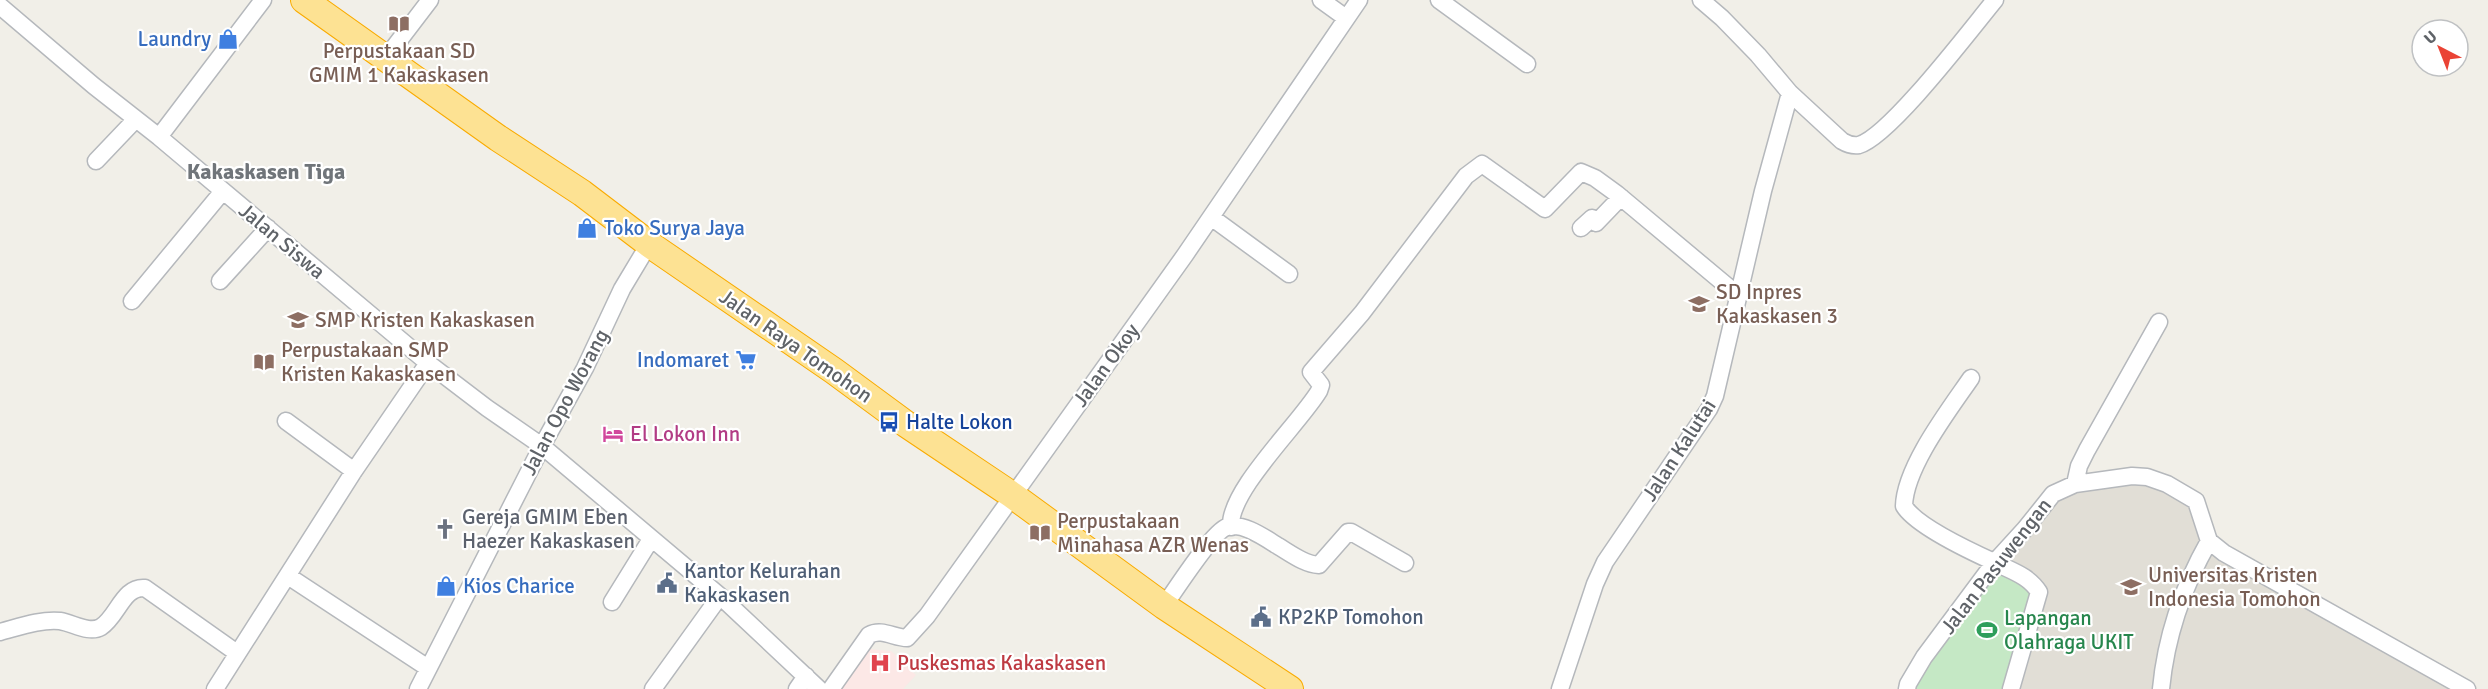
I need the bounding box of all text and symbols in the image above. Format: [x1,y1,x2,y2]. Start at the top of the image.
library icon: Perpustakaan SD GMIM 1 Kakaskasen [387,12,411,36]
north arrow [2410,18,2470,78]
place label: Laundry [137,26,211,52]
shop icon: Laundry [216,27,240,51]
text: U [2420,27,2441,49]
place label: Perpustakaan SD GMIM 1 Kakaskasen [309,38,489,88]
district label: Kakaskasen Tiga [187,158,345,185]
street label: Jalan Siswa [234,197,330,285]
place label: Toko Surya Jaya [604,215,745,241]
shop icon: Toko Surya Jaya [575,216,599,240]
place label: SD Inpres Kakaskasen 3 [1716,279,1838,329]
street label: Jalan Raya Tomohon [714,283,878,409]
school or university icon: SD Inpres Kakaskasen 3 [1687,292,1711,316]
place label: SMP Kristen Kakaskasen [315,307,535,333]
school or university icon: SMP Kristen Kakaskasen [286,308,310,332]
street label: Jalan Okoy [1067,318,1145,412]
street label: Jalan Opo Worang [516,325,614,479]
place label: Perpustakaan SMP Kristen Kakaskasen [281,337,456,387]
place label: Indomaret [637,347,729,373]
supermarket icon: Indomaret [734,348,758,372]
library icon: Perpustakaan SMP Kristen Kakaskasen [252,350,276,374]
street label: Jalan Kalutai [1636,394,1722,506]
place label: Halte Lokon [906,409,1013,435]
bus stop icon: Halte Lokon [877,410,901,434]
place label: El Lokon Inn [630,421,740,447]
hotel icon: El Lokon Inn [601,422,625,446]
street label: Jalan Pasuwengan [1935,493,2057,639]
place label: Gereja GMIM Eben Haezer Kakaskasen [462,504,635,554]
place label: Perpustakaan Minahasa AZR Wenas [1057,508,1249,558]
church icon: Gereja GMIM Eben Haezer Kakaskasen [433,517,457,541]
library icon: Perpustakaan Minahasa AZR Wenas [1028,521,1052,545]
place label: Kantor Kelurahan Kakaskasen [684,558,841,608]
place label: Universitas Kristen Indonesia Tomohon [2148,562,2321,612]
public building icon: Kantor Kelurahan Kakaskasen [655,571,679,595]
place label: Kios Charice [463,573,575,599]
shop icon: Kios Charice [434,574,458,598]
school or university icon: Universitas Kristen Indonesia Tomohon [2119,575,2143,599]
place label: KP2KP Tomohon [1278,604,1424,630]
public building icon: KP2KP Tomohon [1249,605,1273,629]
place label: Lapangan Olahraga UKIT [2004,605,2134,655]
sports icon: Lapangan Olahraga UKIT [1975,618,1999,642]
place label: Puskesmas Kakaskasen [897,650,1106,676]
hospital icon: Puskesmas Kakaskasen [868,651,892,675]

